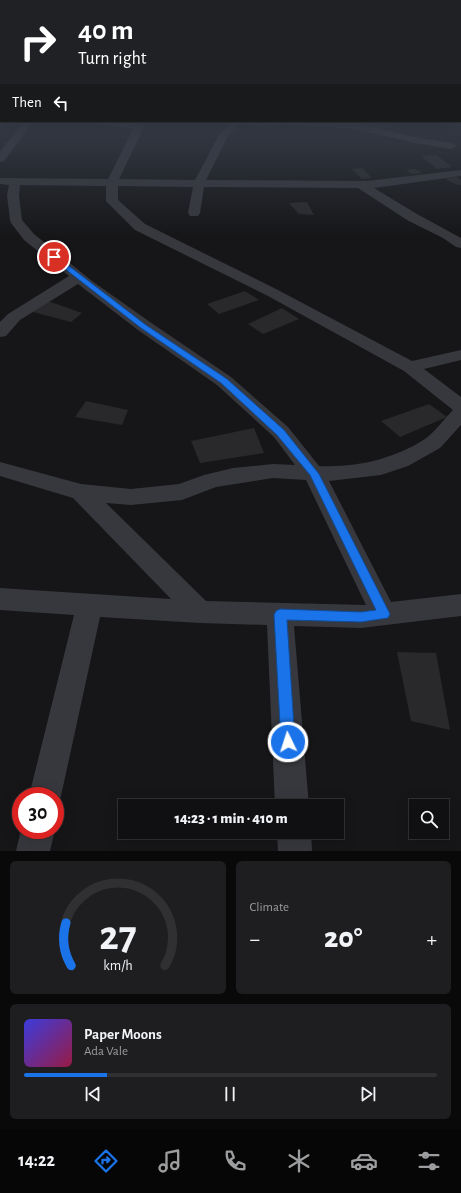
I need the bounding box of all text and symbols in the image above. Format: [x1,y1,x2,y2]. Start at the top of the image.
icon: right [12,16,64,68]
text: 40 m [78,17,134,45]
text: Turn right [78,50,147,68]
icon: left [50,92,72,114]
text: Then [12,95,42,110]
pin [37,240,71,274]
icon: arrive [43,246,65,268]
position arrow [267,721,309,763]
speed limit sign: 30 [12,787,64,839]
map controls [409,799,449,839]
button: search [409,799,449,839]
text: 14:23 · 1 min · 410 m [174,811,288,826]
text: Climate [250,901,289,914]
text: 27 [99,915,137,956]
text: 20° [324,923,363,953]
text: − [250,928,260,950]
text: + [426,928,437,950]
text: km/h [103,958,132,972]
text: Paper Moons [84,1027,162,1042]
text: Ada Vale [84,1045,128,1058]
icon: previous [82,1083,104,1105]
icon: pause [219,1083,241,1105]
icon: next [357,1083,379,1105]
icon: directions [92,1147,120,1175]
icon: music [156,1147,184,1175]
icon: phone [221,1147,249,1175]
icon: climate [285,1147,313,1175]
icon: car [350,1147,378,1175]
icon: filters [415,1147,443,1175]
text: 14:22 [18,1152,55,1170]

